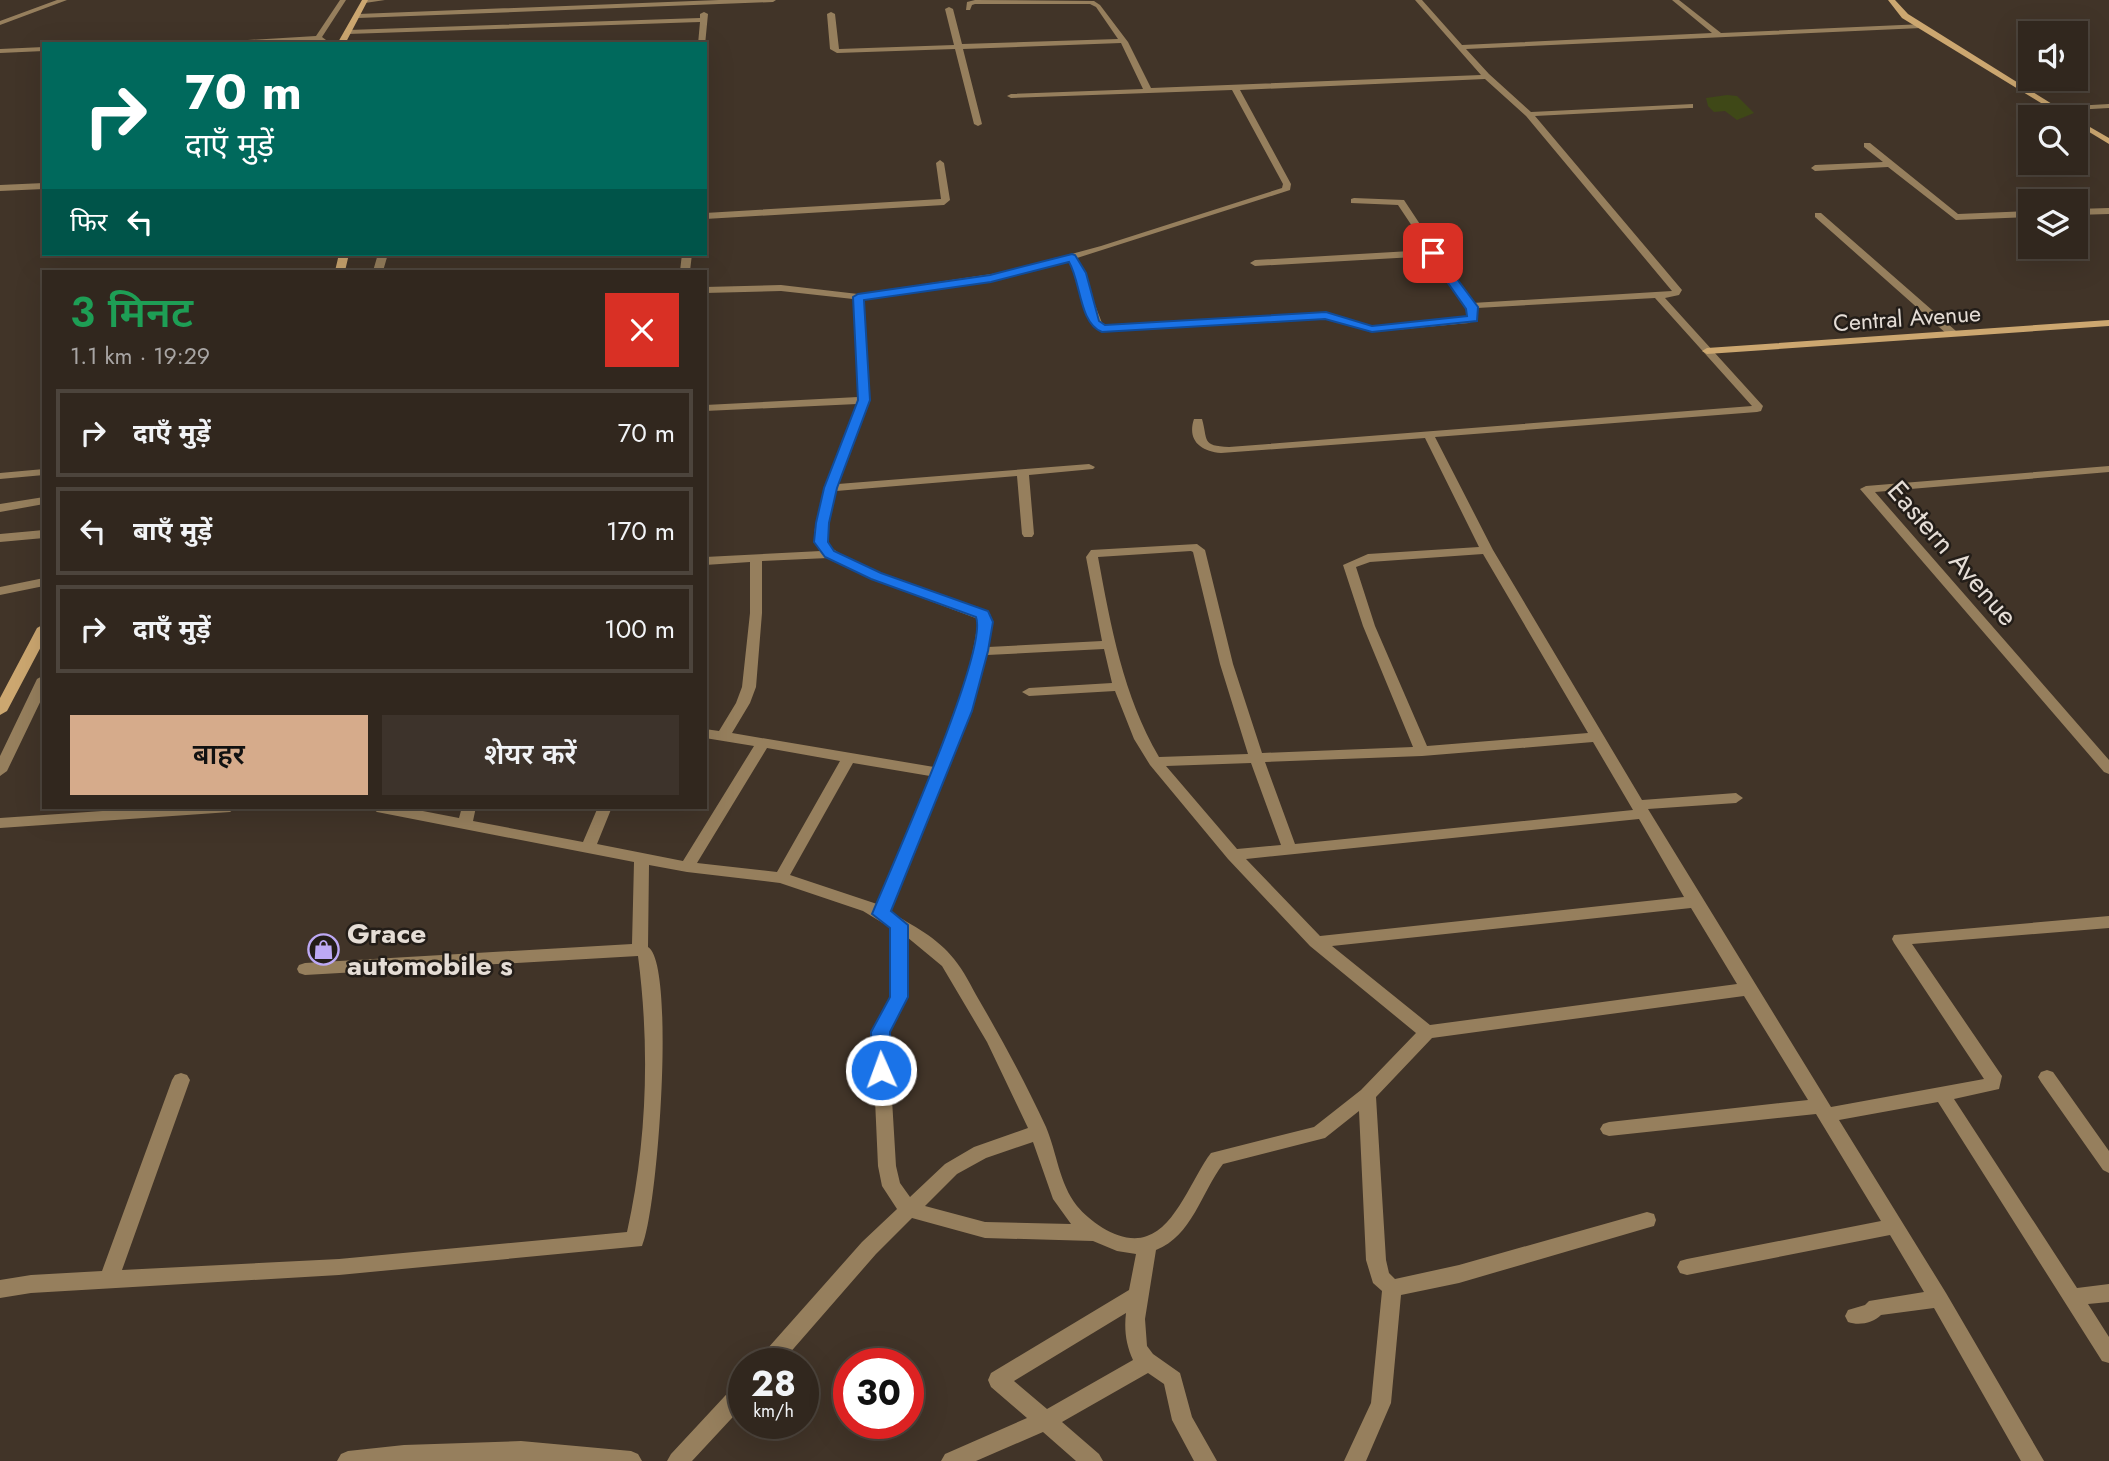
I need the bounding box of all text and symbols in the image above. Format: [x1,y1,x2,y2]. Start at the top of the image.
map controls [2018,21,2088,259]
button: sound [2018,21,2088,91]
text: 70 m [185,57,302,127]
icon: right [70,70,161,161]
button: search [2018,105,2088,175]
text: दाएँ मुड़ें [185,122,274,168]
button: layers [2018,189,2088,259]
text: फिर [70,203,107,241]
icon: left [121,203,159,241]
pin [1403,223,1463,283]
icon: arrive [1414,234,1452,272]
text: 3 मिनट [70,282,193,343]
button: close [605,293,679,367]
street label: Central Avenue [1832,296,1982,340]
text: 1.1 km · 19:29 [70,339,210,373]
icon: right [74,414,112,452]
text: दाएँ मुड़ें [133,414,211,452]
text: 70 m [618,414,675,452]
street label: Eastern Avenue [1878,471,2028,635]
icon: left [74,512,112,550]
text: बाएँ मुड़ें [133,512,212,550]
text: 170 m [606,512,675,550]
icon: right [74,610,112,648]
text: दाएँ मुड़ें [133,610,211,648]
text: 100 m [604,610,675,648]
button: बाहर [70,715,368,795]
button: शेयर करें [382,715,679,795]
place label: Grace automobile s [347,913,513,986]
shop icon: Grace automobile s [307,932,341,966]
position arrow [844,1033,918,1107]
speed limit sign: 30 [833,1348,924,1439]
text: 28 [751,1359,796,1409]
text: km/h [753,1398,794,1424]

